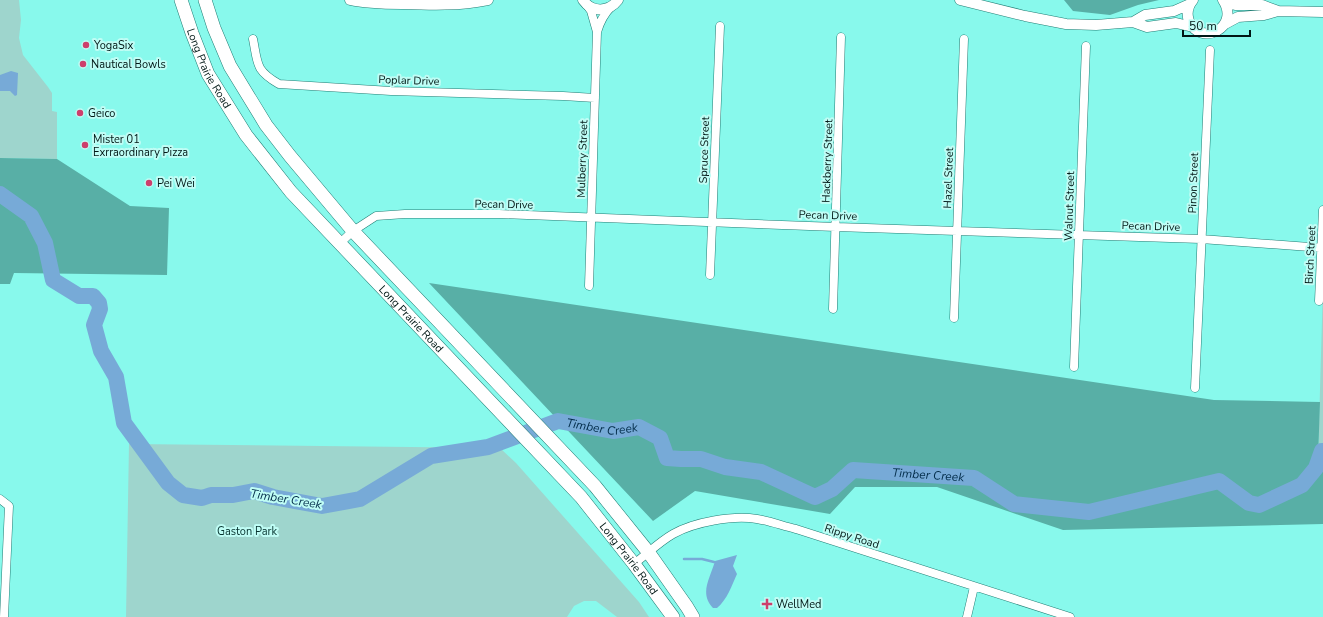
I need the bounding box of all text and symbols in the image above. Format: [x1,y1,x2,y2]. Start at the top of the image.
scale bar [1183,12,1250,38]
text: 50 m [1189,18,1217,34]
street label: Long Prairie Road [183,26,235,111]
place label: YogaSix [93,38,133,53]
marker: YogaSix [81,40,91,50]
place label: Nautical Bowls [91,57,166,72]
marker: Nautical Bowls [78,59,88,69]
street label: Poplar Drive [378,72,440,89]
place label: Geico [88,106,116,121]
marker: Geico [75,108,85,118]
street label: Spruce Street [696,116,713,184]
street label: Hackberry Street [819,119,836,203]
street label: Mulberry Street [574,120,591,198]
place label: Mister 01 Exrraordinary Pizza [93,132,188,160]
marker: Mister 01 Exrraordinary Pizza [80,140,90,150]
street label: Hazel Street [940,147,957,209]
street label: Pinon Street [1185,152,1202,214]
street label: Walnut Street [1061,171,1078,241]
place label: Pei Wei [157,176,195,191]
marker: Pei Wei [144,178,154,188]
street label: Pecan Drive [475,196,534,213]
street label: Pecan Drive [798,207,858,224]
street label: Pecan Drive [1121,218,1181,235]
street label: Birch Street [1301,226,1320,284]
street label: Long Prairie Road [375,282,447,356]
water label: Timber Creek [565,415,640,439]
water label: Timber Creek [892,465,966,485]
water label: Timber Creek [249,485,324,513]
street label: Long Prairie Road [596,519,661,598]
street label: Rippy Road [823,521,881,552]
park label: Gaston Park [217,524,277,539]
place label: WellMed [776,597,822,612]
marker: WellMed [761,598,773,610]

